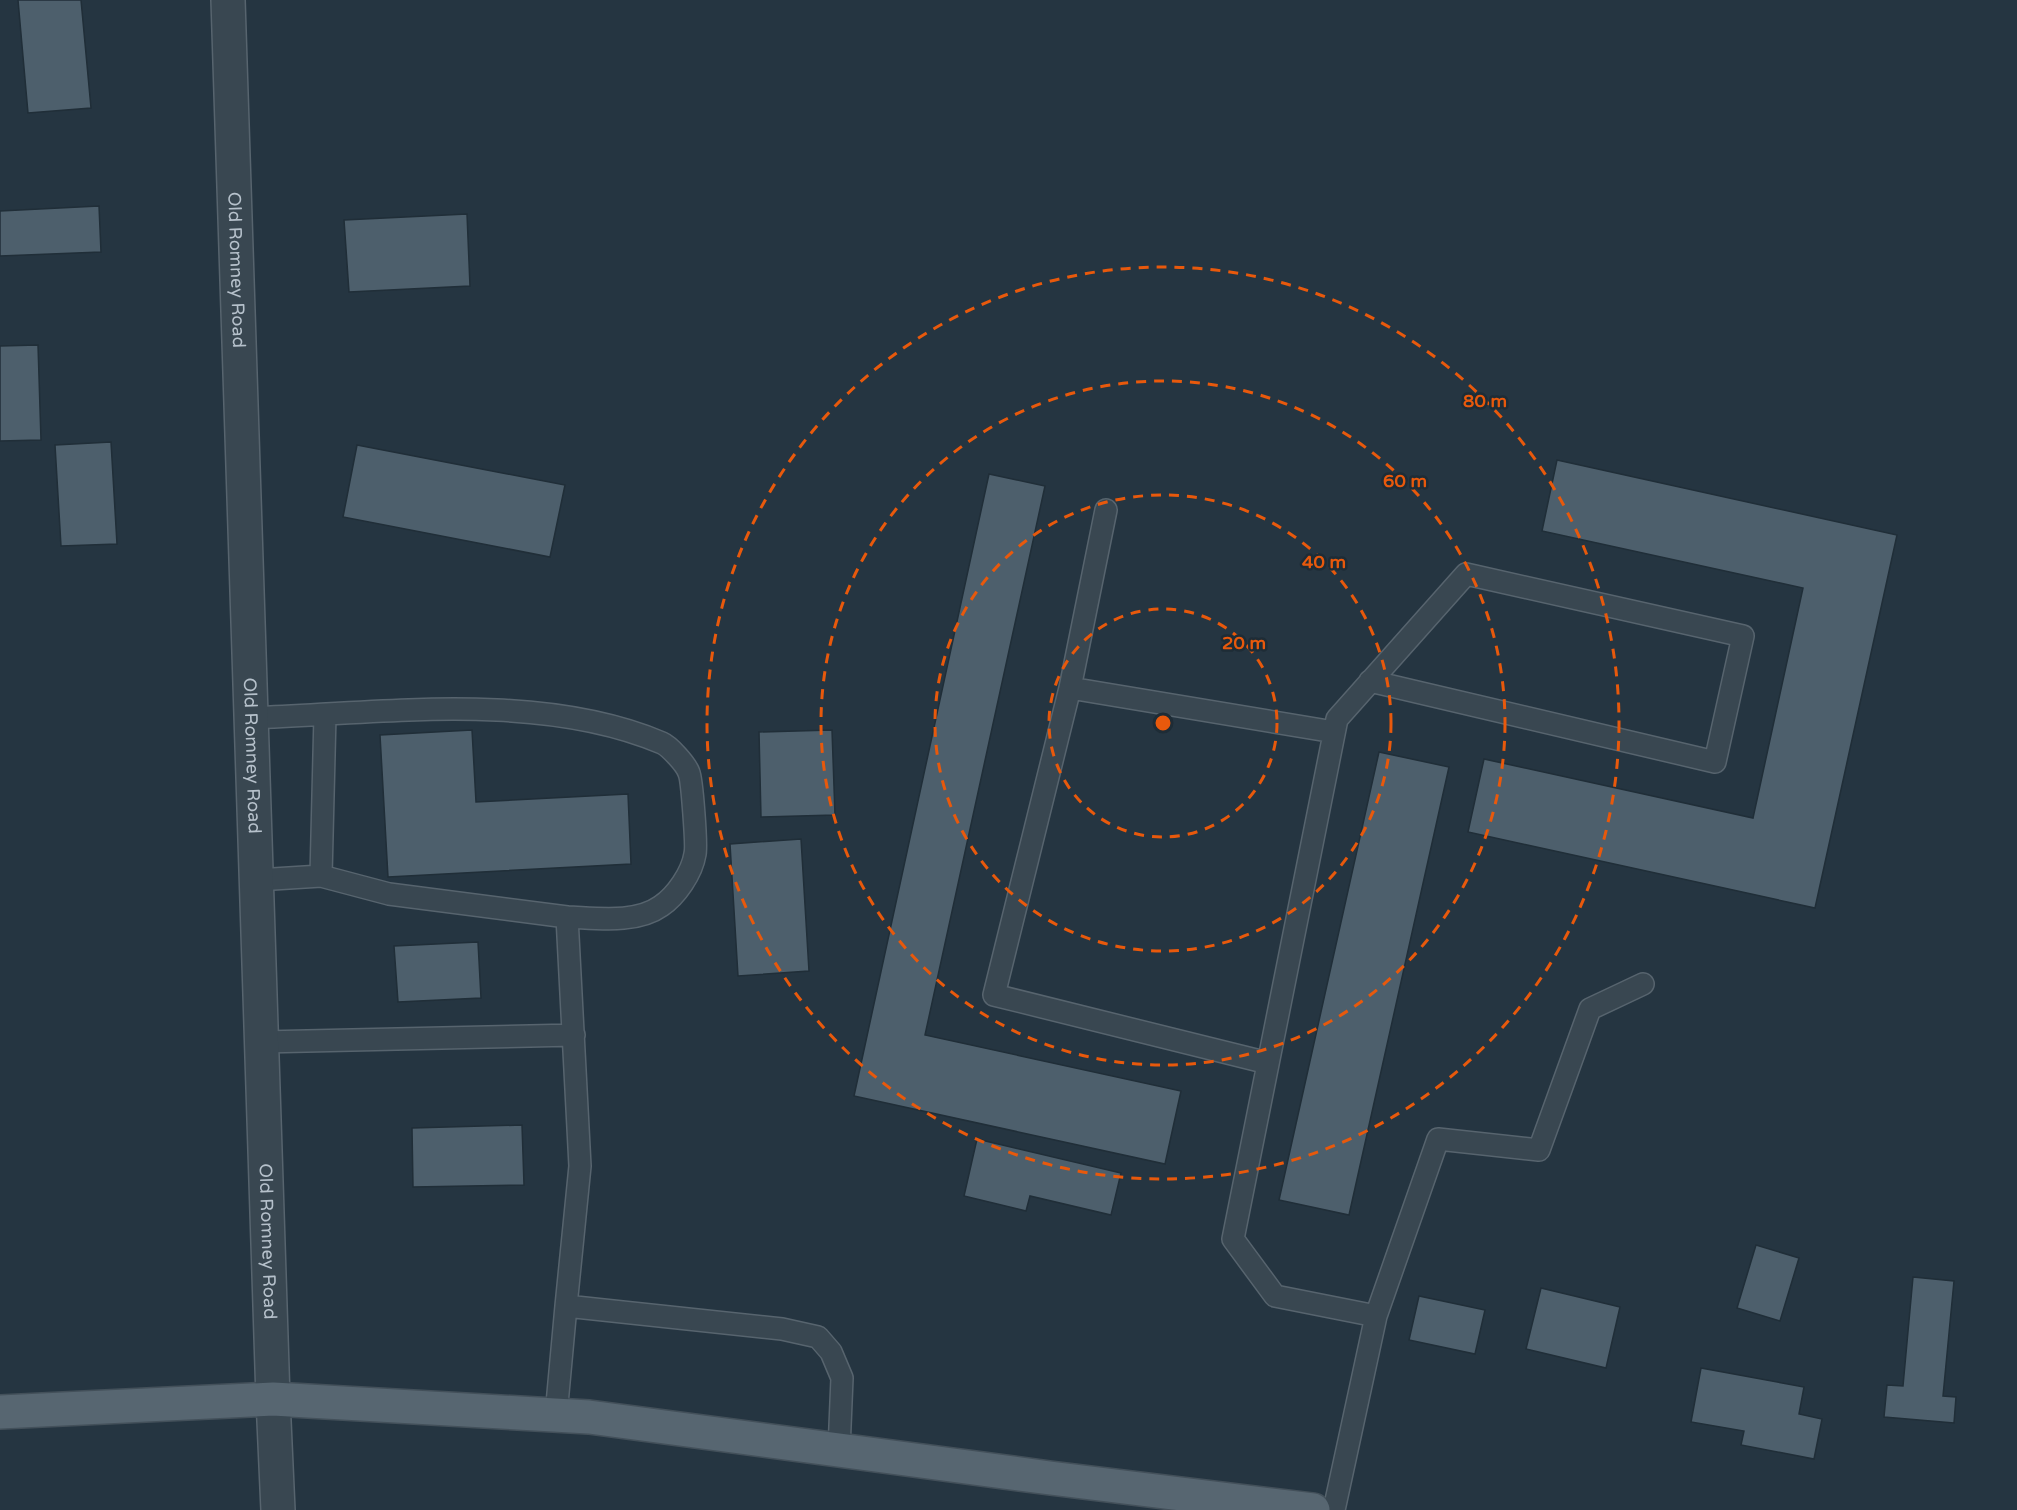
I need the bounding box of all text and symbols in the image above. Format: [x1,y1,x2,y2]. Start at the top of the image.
street label: Old Romney Road [223,192,250,348]
text: 80 m [1463,390,1507,412]
text: 60 m [1383,470,1427,492]
text: 40 m [1302,551,1346,573]
text: 20 m [1222,632,1266,654]
street label: Old Romney Road [239,677,266,834]
centre of rings [1153,713,1173,733]
street label: Old Romney Road [254,1163,281,1320]

